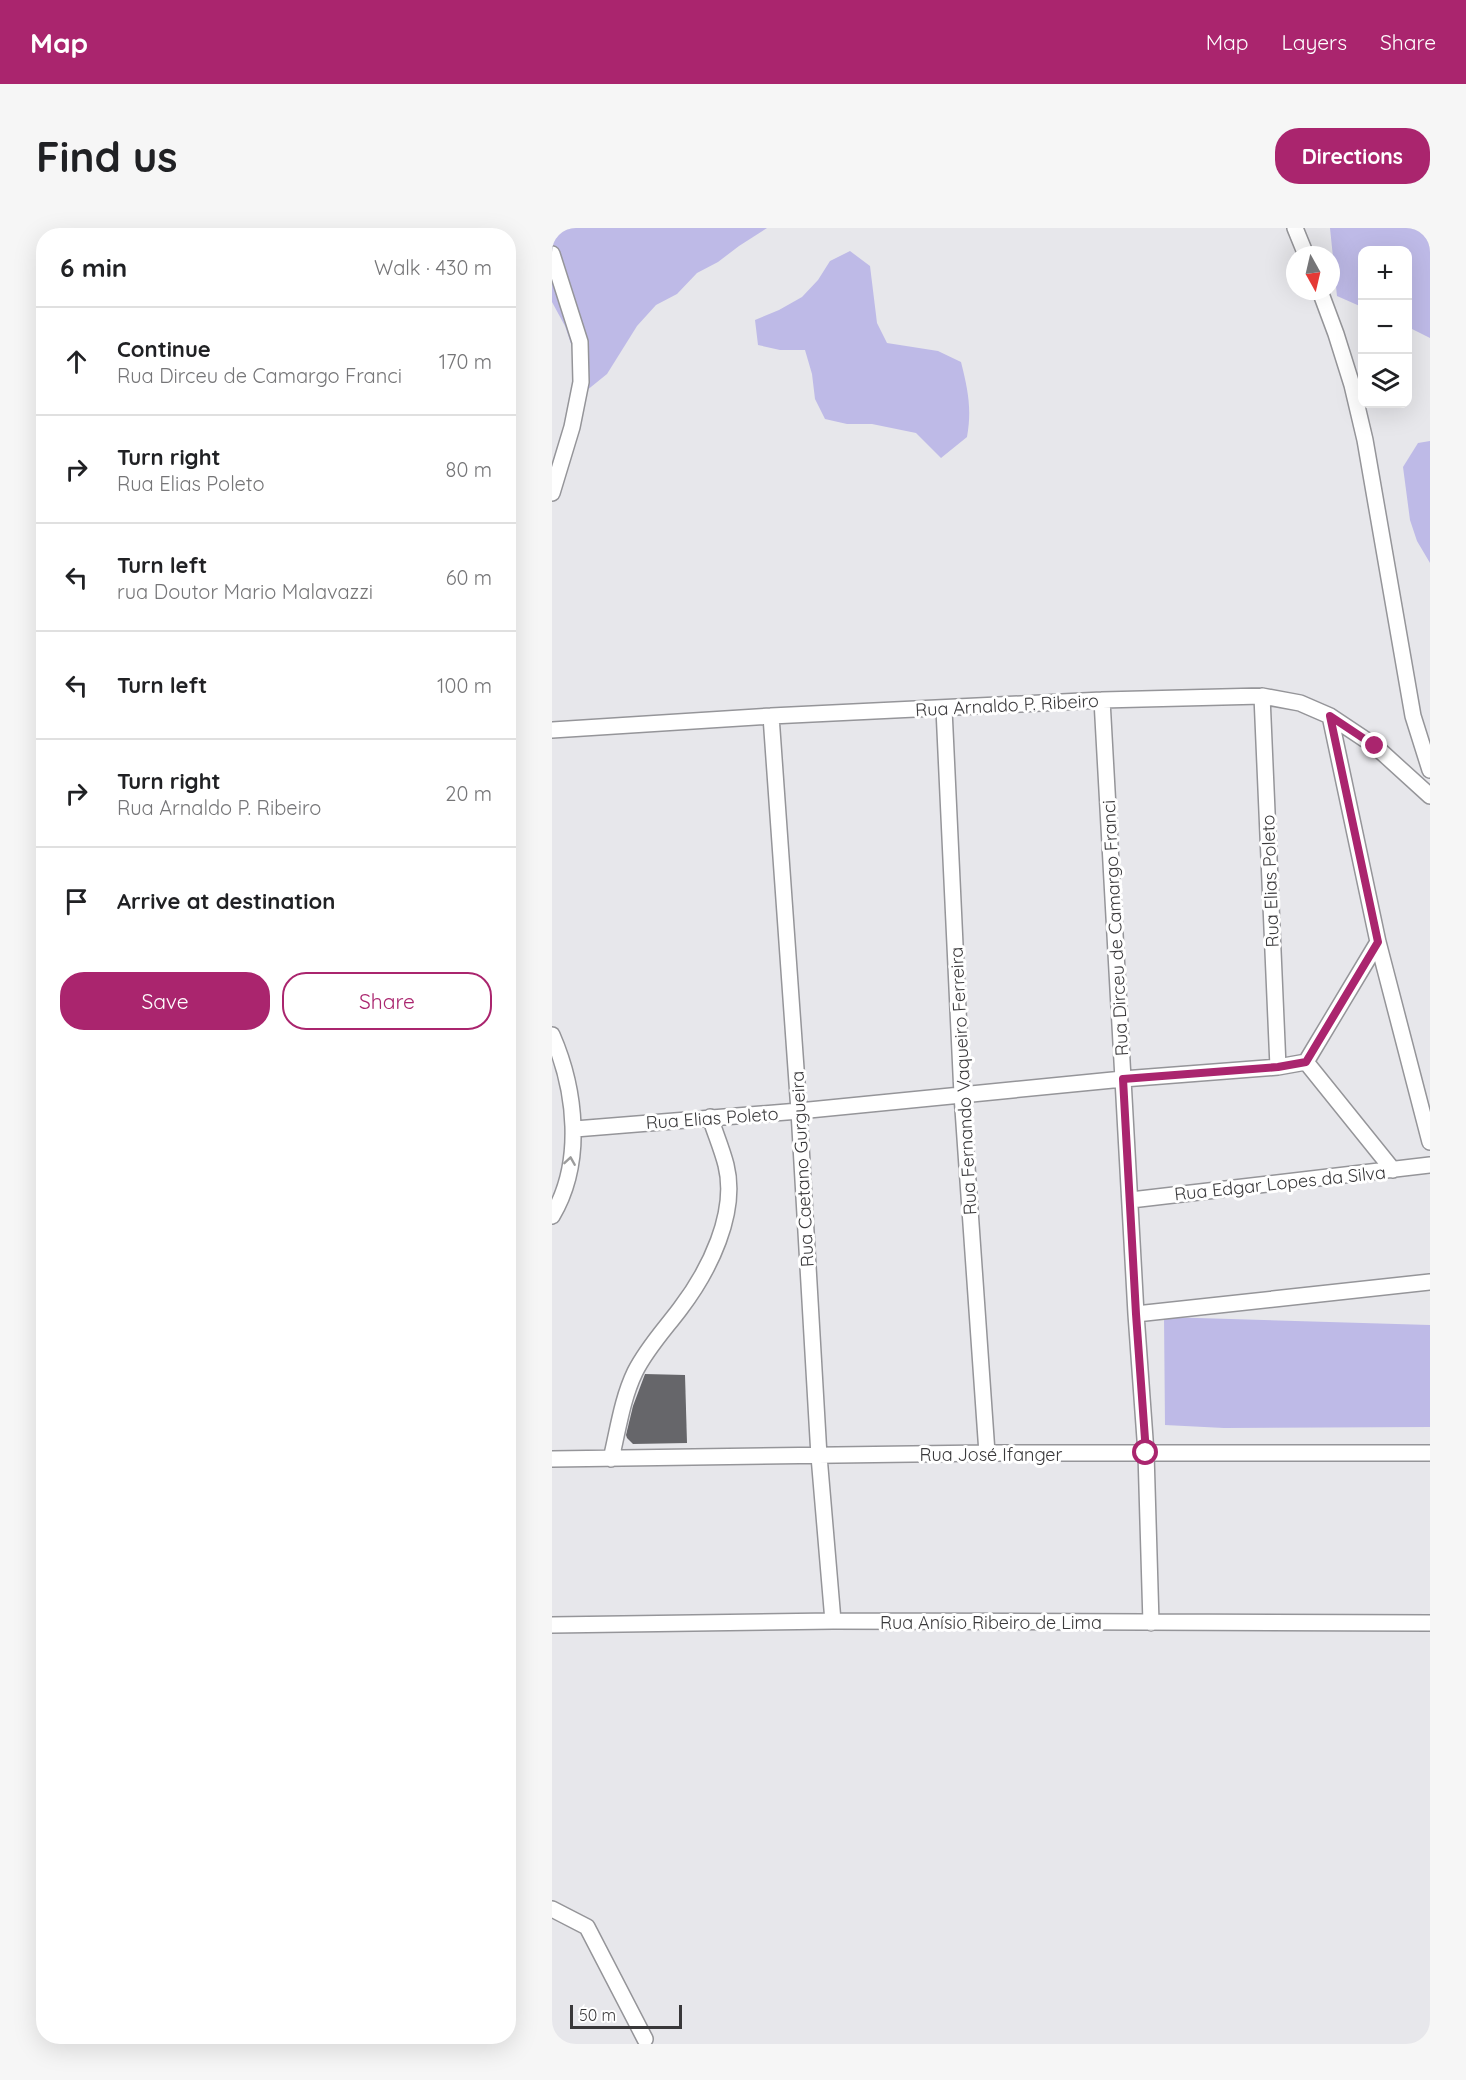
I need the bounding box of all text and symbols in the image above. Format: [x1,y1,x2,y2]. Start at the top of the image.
text: Map [30,25,88,60]
text: Map [1206,29,1249,55]
text: Layers [1282,29,1347,55]
text: Share [1380,29,1436,55]
button: Directions [1275,128,1430,184]
text: Find us [36,130,178,183]
north arrow [1286,246,1340,300]
map controls [1358,246,1412,408]
button: + [1358,246,1412,300]
text: 6 min [60,251,127,284]
text: Walk · 430 m [374,255,492,280]
button: − [1358,300,1412,354]
text: Continue [117,335,211,363]
icon: ahead [60,345,93,378]
text: 170 m [439,349,492,374]
button: layers [1358,354,1412,408]
text: Rua Dirceu de Camargo Franci [117,363,402,388]
text: Turn right [117,443,221,471]
icon: right [60,453,93,486]
text: 80 m [446,457,492,482]
text: Rua Elias Poleto [117,471,265,496]
text: Turn left [117,551,207,579]
icon: left [60,561,93,594]
text: 60 m [446,565,492,590]
text: rua Doutor Mario Malavazzi [117,579,373,604]
icon: left [60,669,93,702]
text: Turn left [117,671,207,699]
text: 100 m [437,673,492,698]
street label: Rua Arnaldo P. Ribeiro [915,689,1099,721]
route end [1361,732,1387,758]
text: Turn right [117,767,221,795]
icon: right [60,777,93,810]
text: 20 m [445,781,492,806]
text: Rua Arnaldo P. Ribeiro [117,795,321,820]
street label: Rua Dirceu de Camargo Franci [1097,799,1133,1057]
street label: Rua Elias Poleto [1256,814,1284,948]
icon: arrive [60,885,93,918]
text: Arrive at destination [117,887,335,915]
street label: Rua Fernando Vaqueiro Ferreira [944,946,982,1216]
button: Save [60,972,270,1030]
button: Share [282,972,492,1030]
street label: Rua Caetano Gurgueira [785,1070,819,1268]
street label: Rua Elias Poleto [645,1102,779,1134]
one-way arrow [563,1157,575,1166]
street label: Rua Edgar Lopes da Silva [1173,1160,1387,1206]
route start [1132,1439,1158,1465]
street label: Rua José Ifanger [920,1443,1063,1466]
street label: Rua Anísio Ribeiro de Lima [880,1611,1102,1634]
scale bar [570,2002,682,2030]
text: 50 m [579,2005,616,2025]

